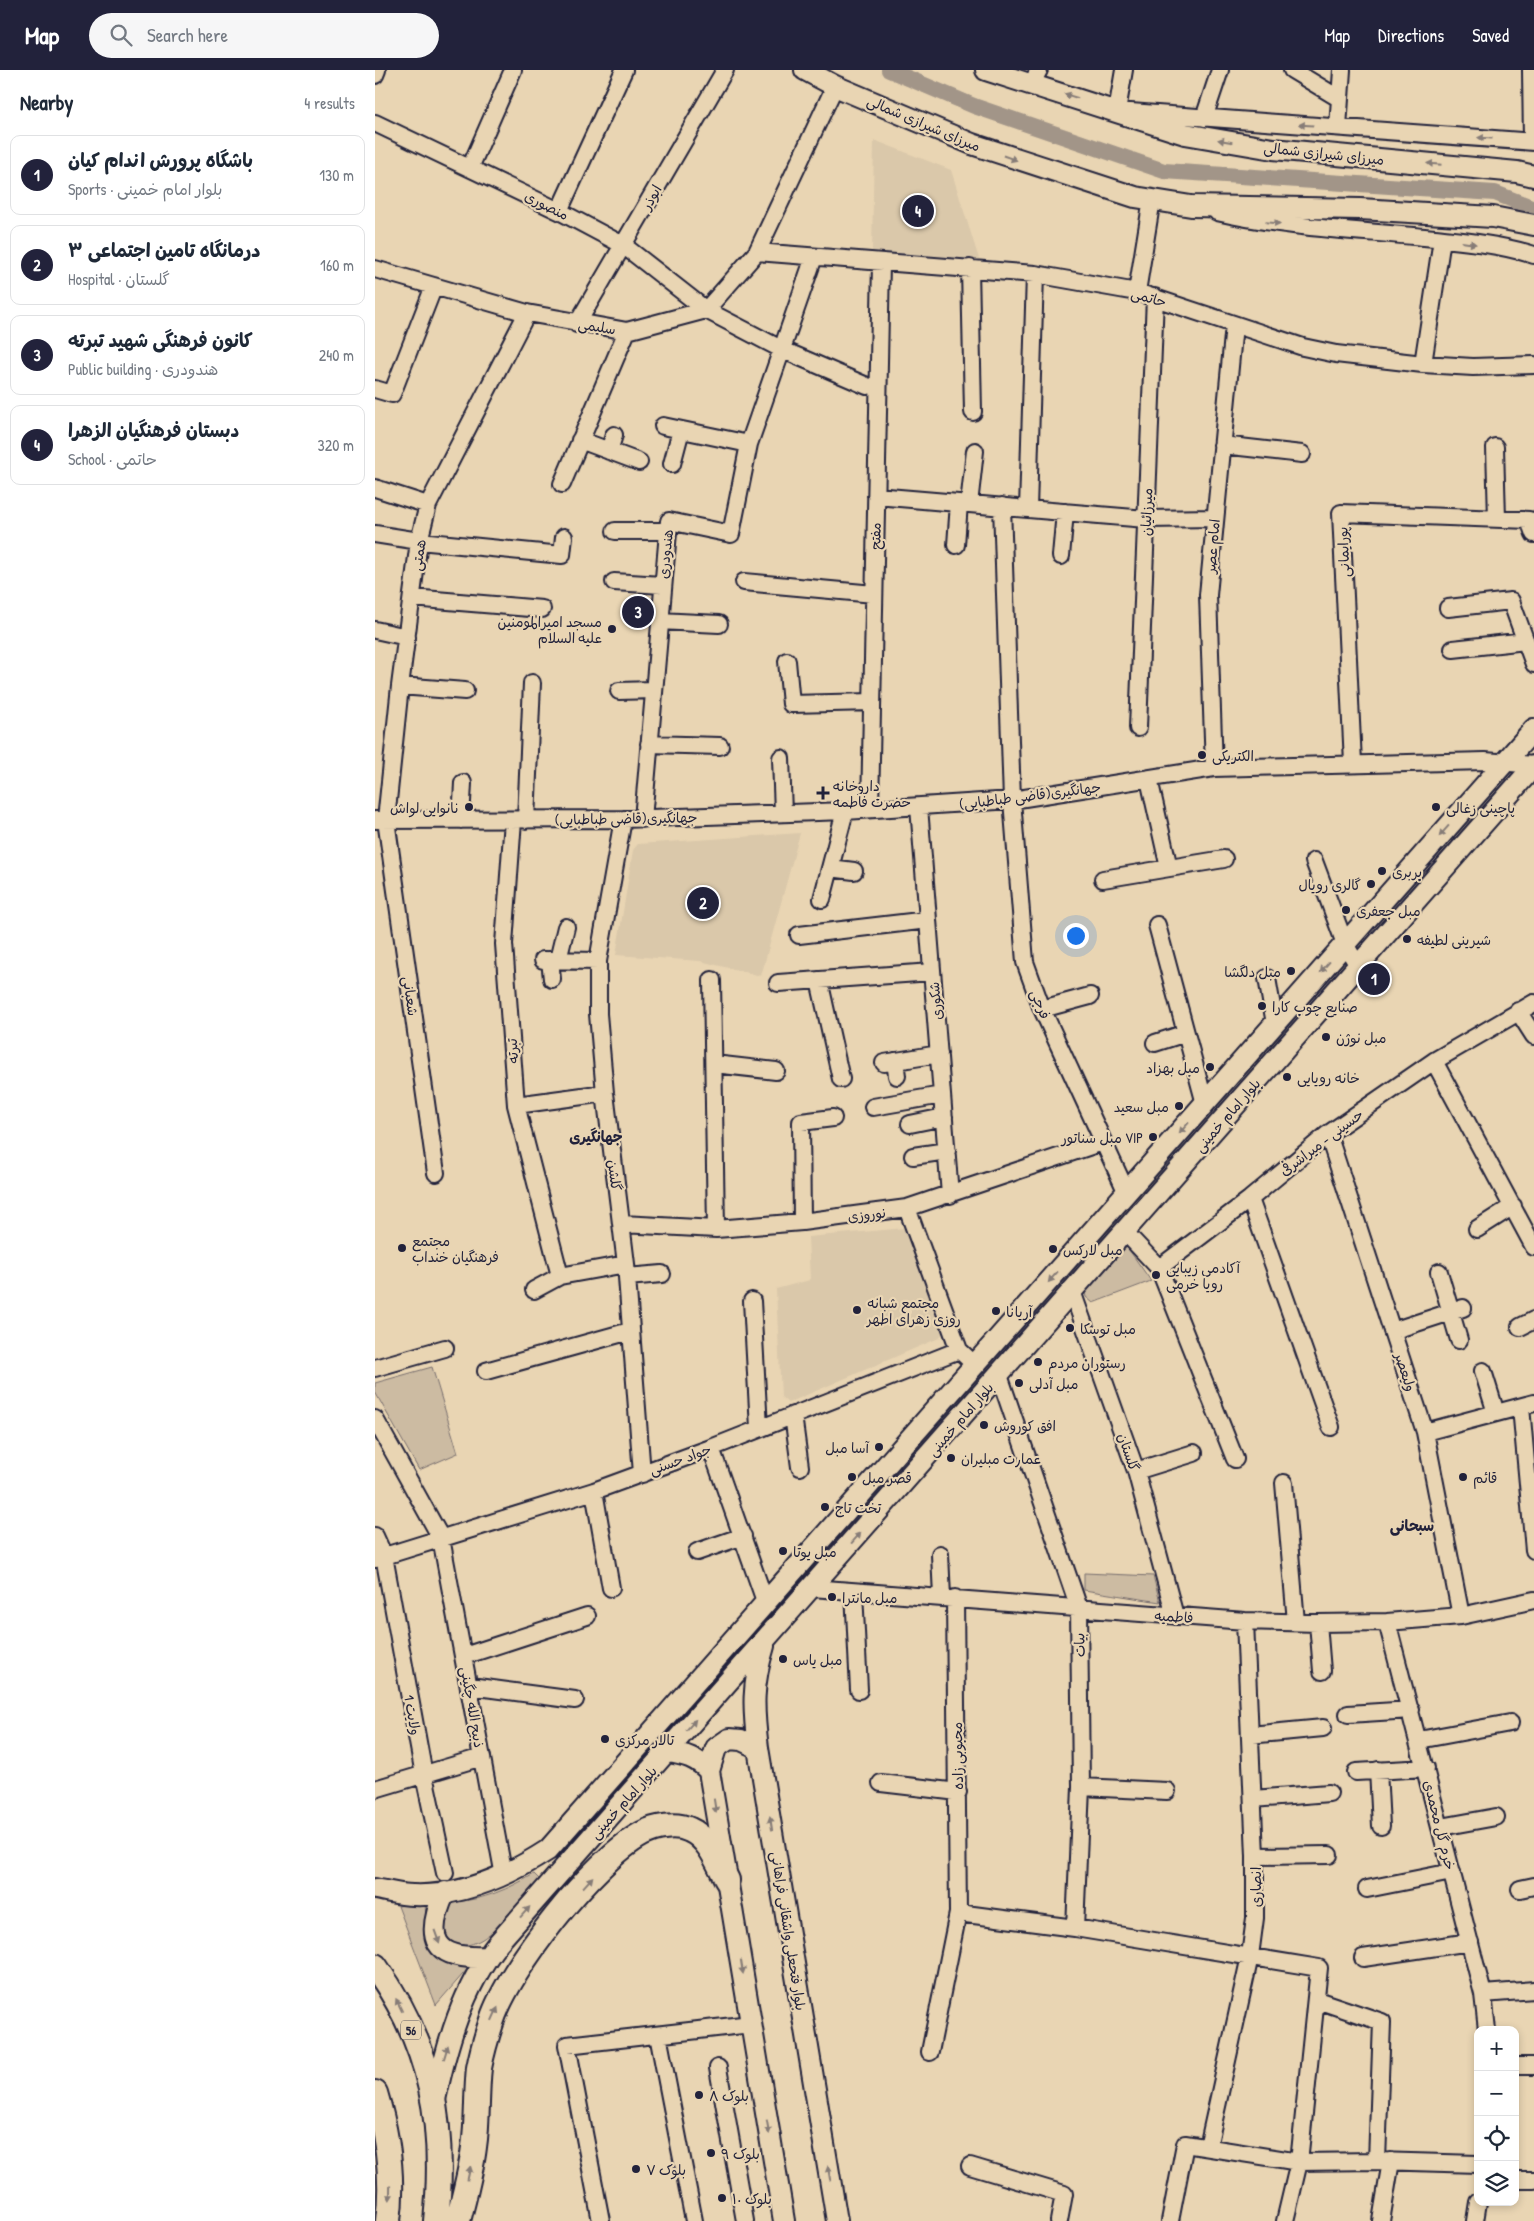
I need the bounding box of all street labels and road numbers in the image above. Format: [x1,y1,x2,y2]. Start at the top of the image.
street label: میرزای شیرازی شمالی [864,91,984,155]
street label: میرزای شیرازی شمالی [1263,137,1385,169]
street label: ابوذر [636,181,666,214]
street label: منصوری [522,186,572,224]
street label: حاتمی [1129,283,1169,311]
street label: سلیمی [577,314,617,338]
street label: میرزائیان [1136,488,1156,536]
street label: امام عصر [1200,518,1226,575]
street label: مفتح [865,522,886,550]
street label: پورایمانی [1332,526,1355,578]
street label: هندودری [653,528,677,580]
street label: همتی [406,538,430,572]
street label: جهانگیری(قاضی طباطبایی) [958,777,1102,813]
street label: جهانگیری(قاضی طباطبایی) [554,807,698,829]
street label: شعبانی [399,975,423,1017]
street label: شکوری [924,981,946,1021]
street label: فرجی [1027,986,1055,1022]
street label: تبرته [502,1037,522,1064]
street label: بلوار امام خمینی [1190,1074,1266,1157]
street label: حسینی - میراشرفی [1275,1104,1367,1180]
street label: گلشن [604,1158,626,1192]
street label: نوروزی [847,1202,887,1226]
street label: ولیعصر [1391,1349,1421,1394]
street label: بلوار امام خمینی [923,1378,999,1461]
street label: گلستان [1114,1430,1144,1474]
street label: جواد حسنی [646,1439,714,1479]
street label: فاطمیه [1154,1605,1194,1627]
street label: بیات [1069,1633,1089,1657]
street label: ذبیح الله چگینی [456,1665,489,1749]
street label: ولایت 1 [400,1693,426,1737]
street label: محبوبی زاده [947,1722,967,1790]
street label: بلوار امام خمینی [585,1761,662,1844]
street label: خرم گل محمدی [1417,1778,1460,1873]
street label: بلوار فتحعلی واشقانی فراهانی [767,1850,811,2012]
street label: انصاری [1246,1867,1265,1907]
road number: 56 [401,2020,421,2040]

